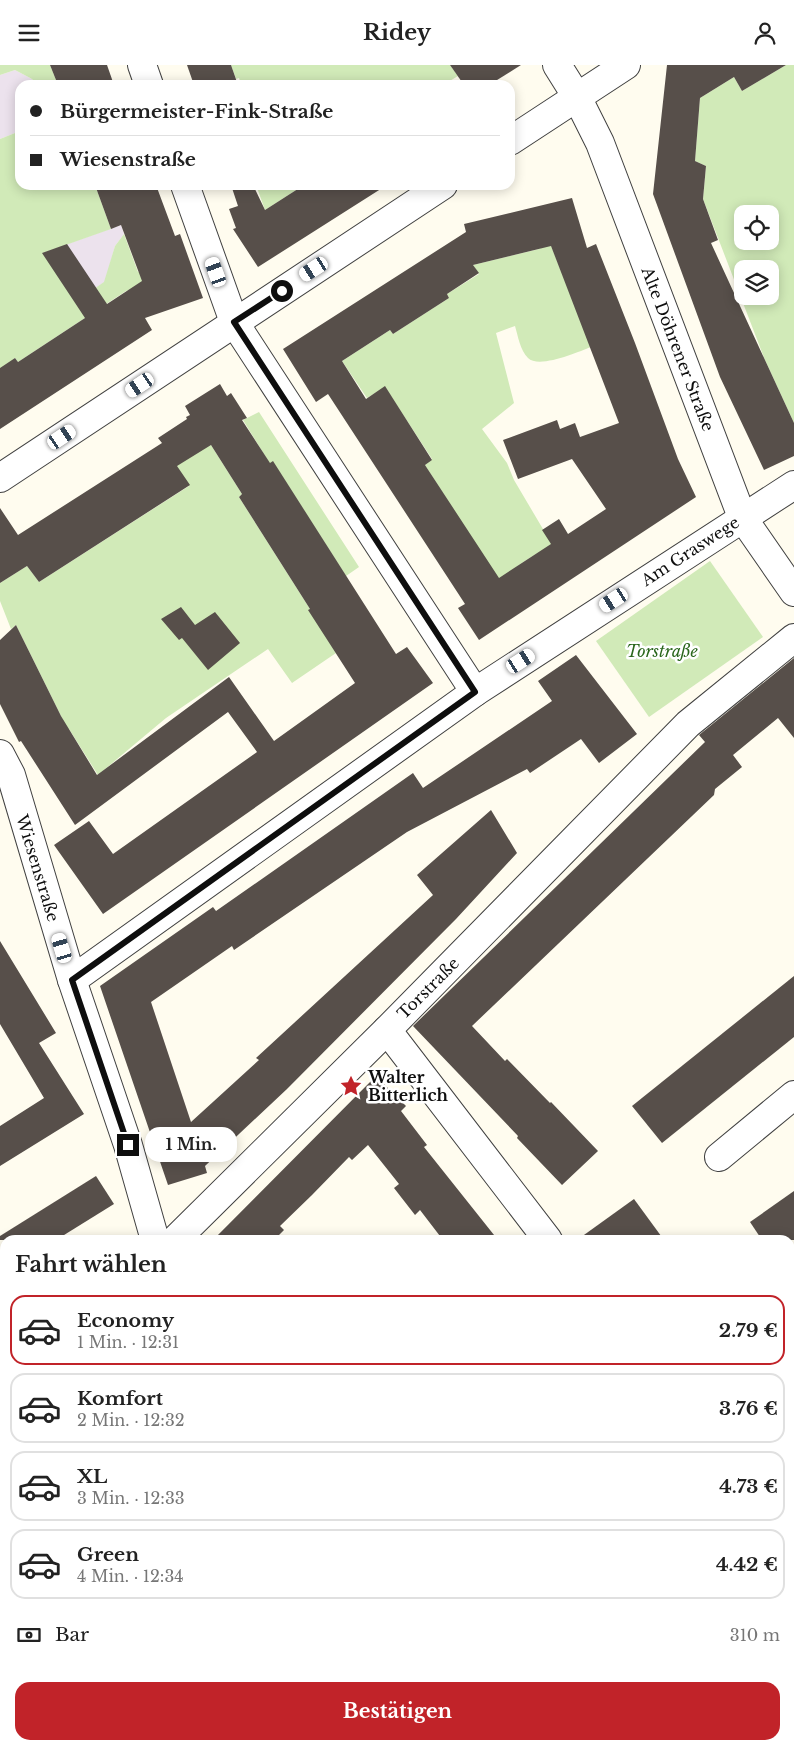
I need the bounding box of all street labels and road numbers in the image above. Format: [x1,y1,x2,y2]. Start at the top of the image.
street label: Alte Döhrener Straße [637,263,719,434]
street label: Am Graswege [636,512,743,591]
street label: Wiesenstraße [12,811,64,924]
street label: Torstraße [393,953,463,1023]

